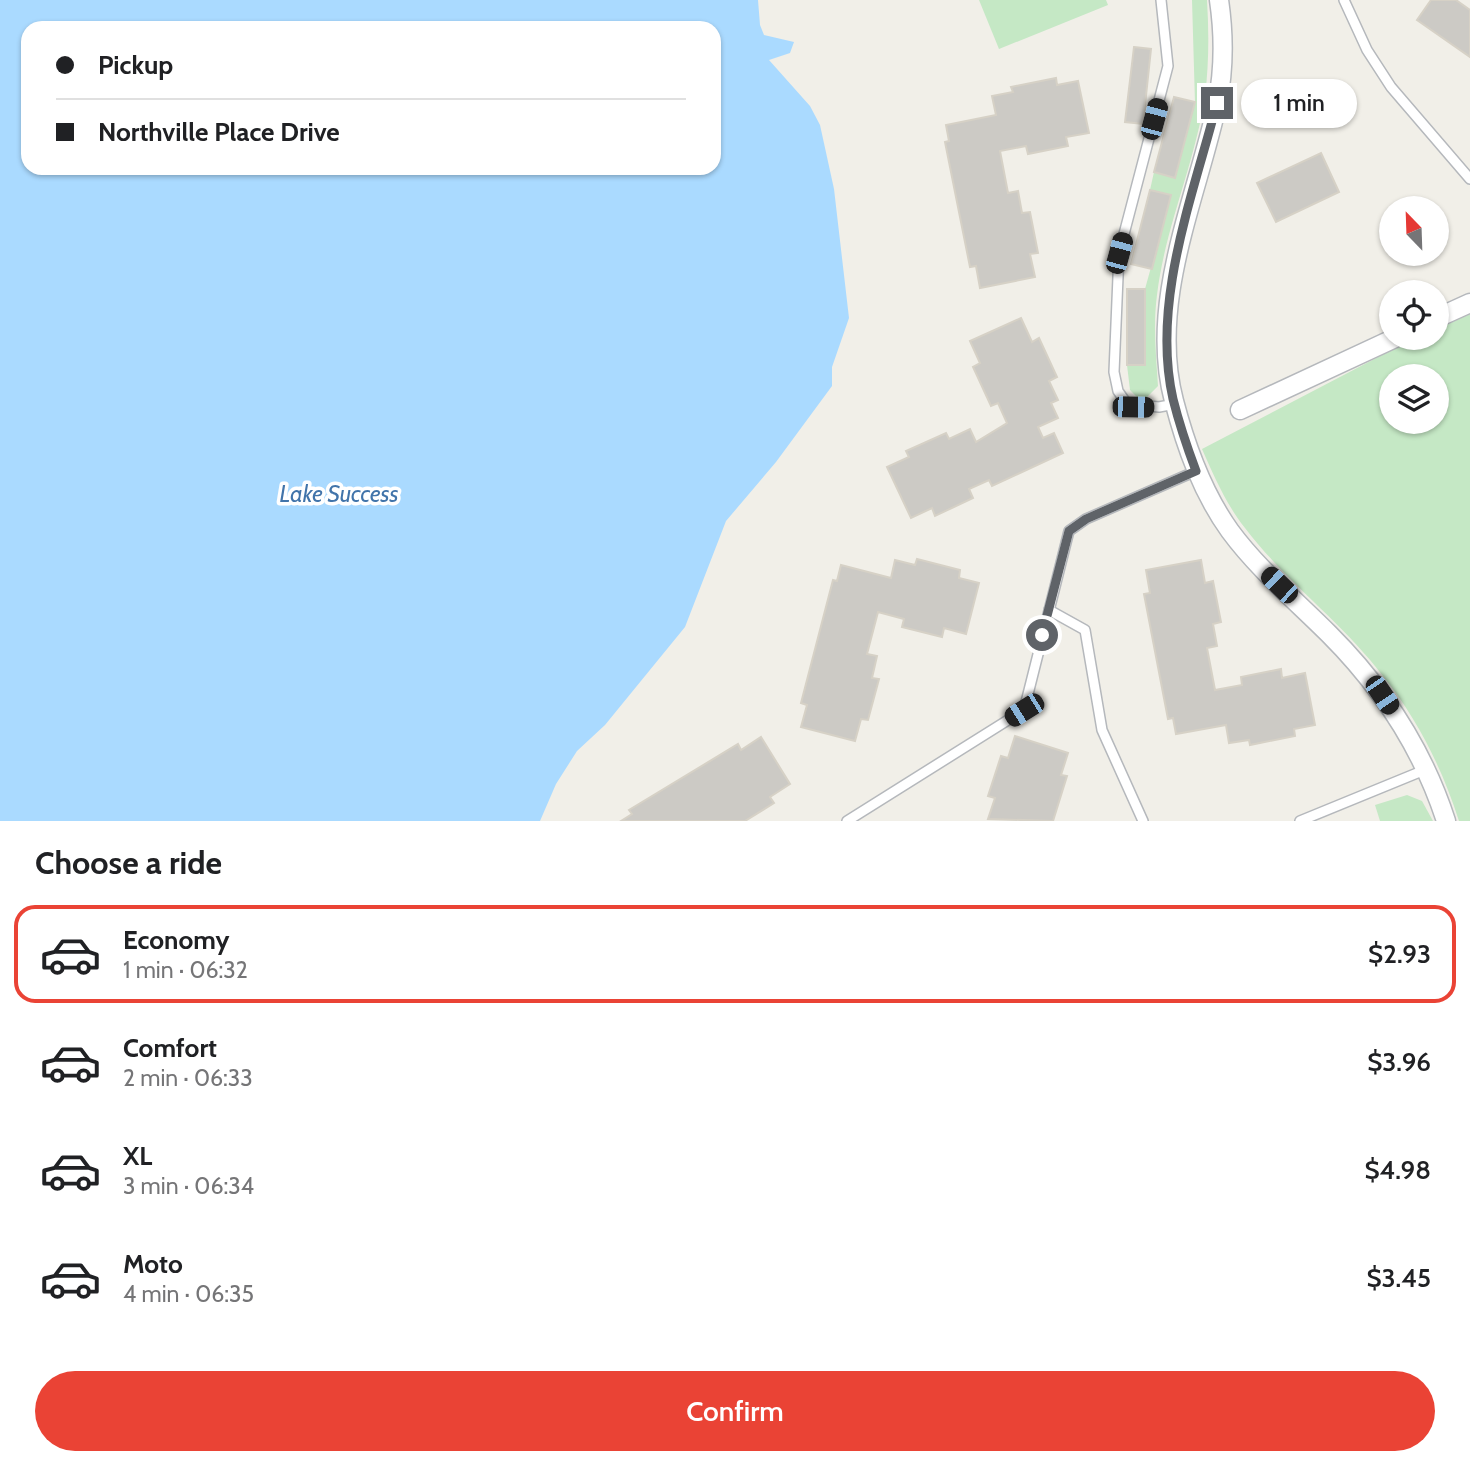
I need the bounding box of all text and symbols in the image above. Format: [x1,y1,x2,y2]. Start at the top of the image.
text: Pickup [98,49,173,81]
callout: 1 min [1242,78,1357,128]
route end [1201,87,1233,119]
text: 1 min [1273,89,1325,117]
car [1139,96,1170,142]
text: Northville Place Drive [98,116,340,148]
north arrow [1379,196,1449,266]
map controls [1379,196,1449,434]
car [1104,230,1135,276]
button: locate [1379,280,1449,350]
button: layers [1379,364,1449,434]
car [1112,396,1155,418]
water label: Lake Success [280,480,398,508]
car [1257,563,1302,607]
route start [1026,619,1058,651]
car [1362,672,1403,718]
car [1001,690,1048,730]
text: Choose a ride [35,843,222,882]
icon: car [39,923,102,986]
text: Economy [123,924,229,956]
text: $2.93 [1368,938,1431,970]
text: 1 min · 06:32 [123,956,248,984]
icon: car [39,1031,102,1094]
text: Comfort [123,1032,217,1064]
text: $3.96 [1367,1046,1431,1078]
text: 2 min · 06:33 [123,1064,253,1092]
icon: car [39,1139,102,1202]
text: XL [123,1140,152,1172]
text: $4.98 [1365,1154,1431,1186]
text: 3 min · 06:34 [123,1172,254,1200]
icon: car [39,1247,102,1310]
text: Moto [123,1248,183,1280]
text: $3.45 [1366,1262,1431,1294]
text: 4 min · 06:35 [123,1280,254,1308]
button: Confirm [35,1371,1435,1451]

